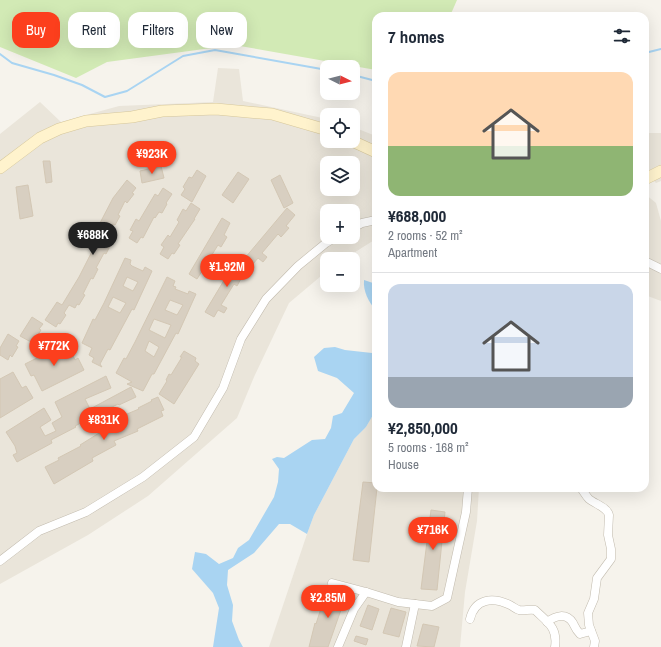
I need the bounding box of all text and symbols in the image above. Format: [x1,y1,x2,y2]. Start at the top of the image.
chip: Buy [12,12,60,48]
chip: Rent [68,12,120,48]
chip: Filters [128,12,188,48]
chip: New [196,12,247,48]
text: 7 homes [388,25,445,48]
icon: filters [611,25,633,47]
north arrow [320,60,360,100]
map controls [320,60,360,292]
icon: home [475,98,547,170]
button: locate [320,108,360,148]
pin: ¥923K [124,141,180,175]
text: ¥923K [136,145,168,162]
button: layers [320,156,360,196]
button: + [320,204,360,244]
text: ¥688,000 [388,204,446,227]
pin: ¥688K [65,222,121,256]
text: ¥688K [77,226,109,243]
text: 2 rooms · 52 m² [388,227,463,244]
text: Apartment [388,244,437,261]
button: − [320,252,360,292]
pin: ¥1.92M [194,254,260,288]
text: ¥1.92M [209,258,245,275]
icon: home [475,310,547,382]
pin: ¥772K [26,333,82,367]
text: ¥772K [38,337,70,354]
pin: ¥831K [76,407,132,441]
text: ¥831K [88,411,120,428]
text: ¥2,850,000 [388,416,458,439]
text: 5 rooms · 168 m² [388,439,469,456]
text: House [388,456,419,473]
pin: ¥716K [405,517,461,551]
text: ¥716K [417,521,449,538]
pin: ¥2.85M [295,585,361,619]
text: ¥2.85M [310,589,346,606]

